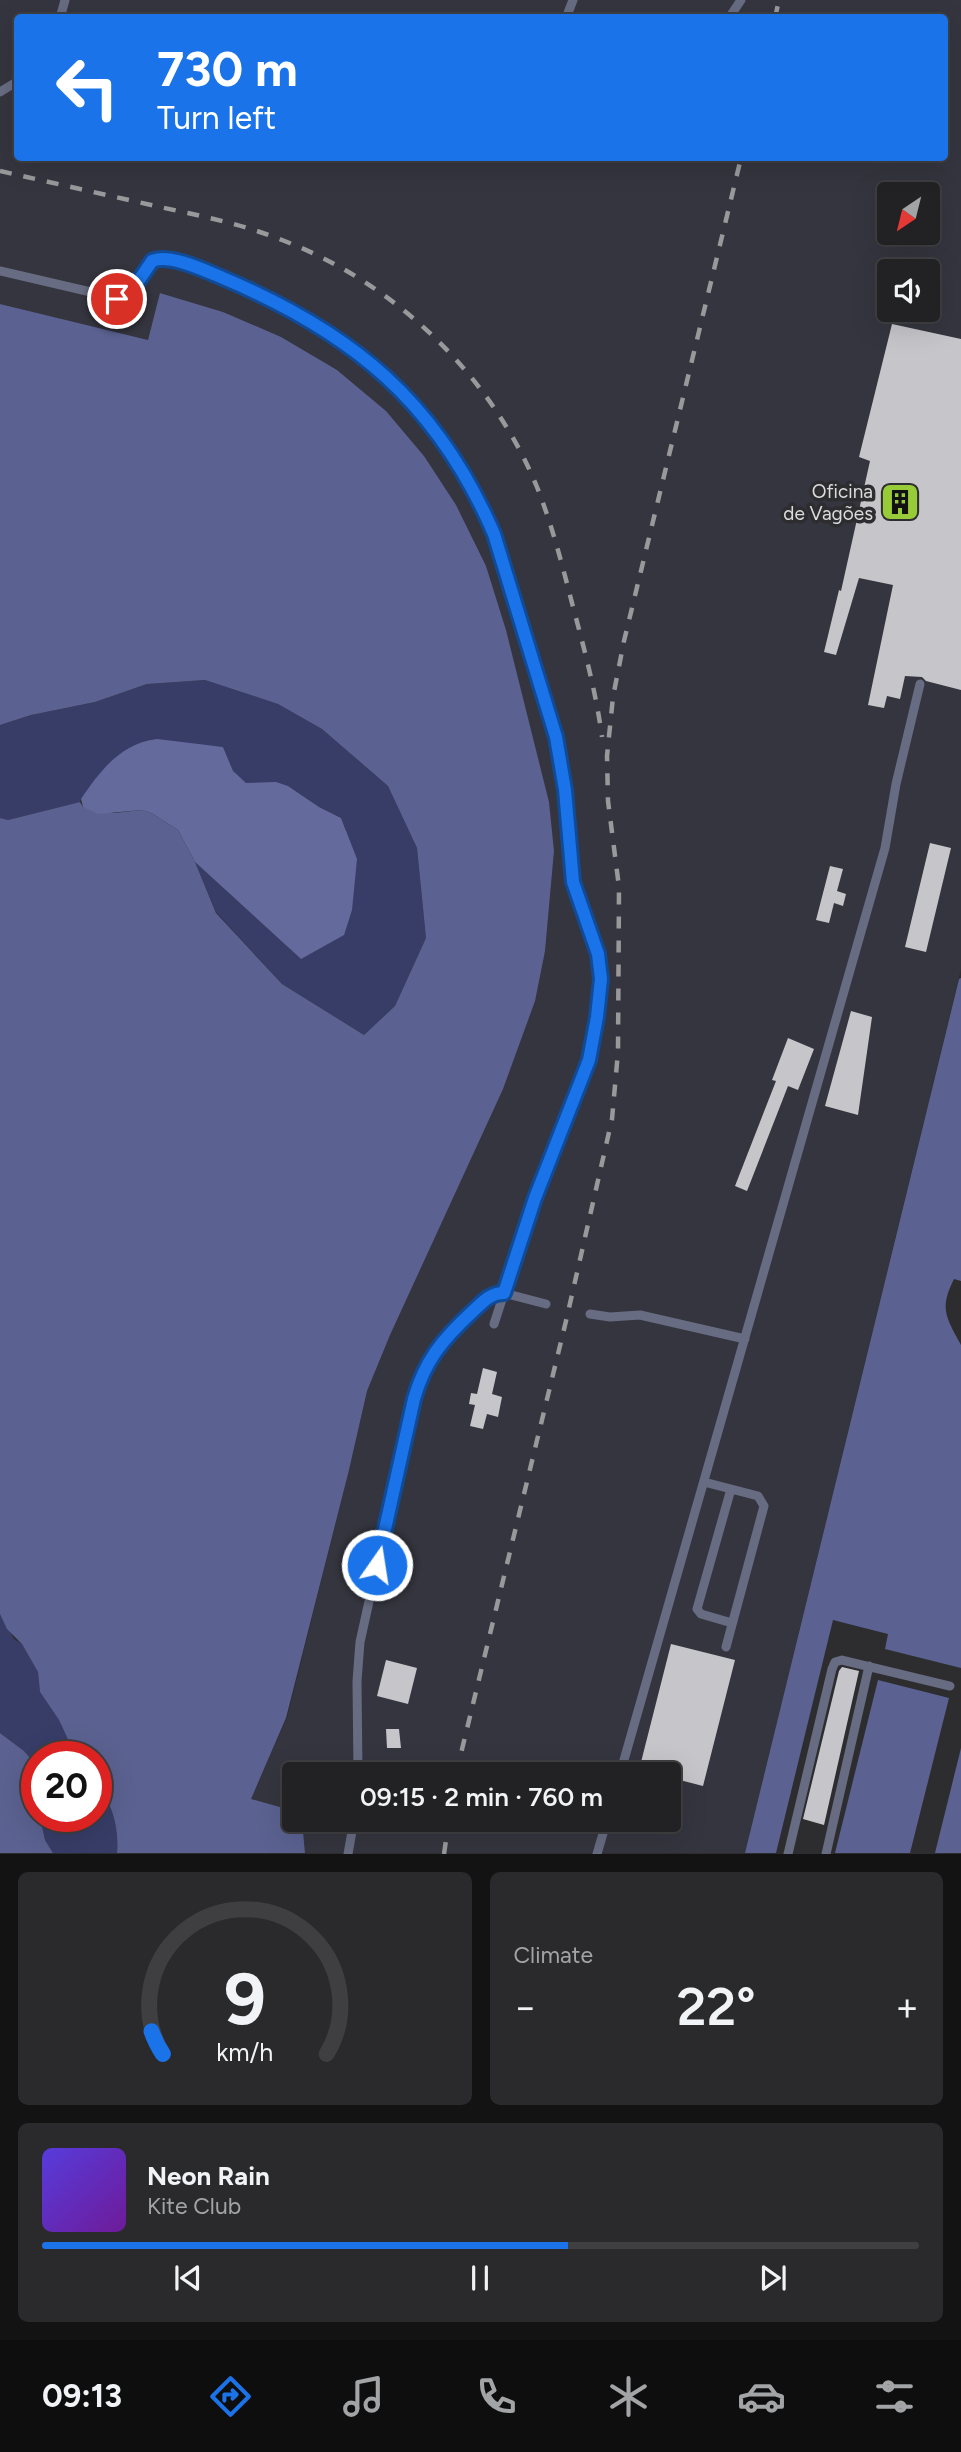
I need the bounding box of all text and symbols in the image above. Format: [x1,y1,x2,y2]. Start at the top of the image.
text: 730 m [157,39,298,98]
icon: left [42,42,133,133]
text: Turn left [157,99,276,137]
north arrow [877,182,940,245]
map controls [877,182,940,322]
button: sound [877,259,940,322]
pin [87,269,147,329]
icon: arrive [98,280,136,318]
place label: Oficina de Vagões [783,480,873,525]
building icon: Oficina de Vagões [879,481,921,523]
position arrow [340,1528,414,1602]
speed limit sign: 20 [21,1741,112,1832]
text: 09:15 · 2 min · 760 m [360,1781,603,1813]
text: Climate [514,1941,593,1969]
text: 9 [224,1956,266,2043]
text: 22° [677,1976,756,2038]
text: − [514,1984,537,2030]
text: + [895,1984,919,2030]
text: km/h [216,2037,273,2067]
text: Neon Rain [147,2160,270,2192]
text: Kite Club [147,2192,241,2220]
icon: previous [169,2259,207,2297]
icon: pause [461,2259,499,2297]
icon: next [754,2259,792,2297]
icon: directions [206,2372,255,2421]
icon: music [339,2372,388,2421]
icon: phone [472,2372,521,2421]
icon: climate [604,2372,653,2421]
icon: car [737,2372,786,2421]
icon: filters [870,2372,919,2421]
text: 09:13 [42,2377,122,2415]

